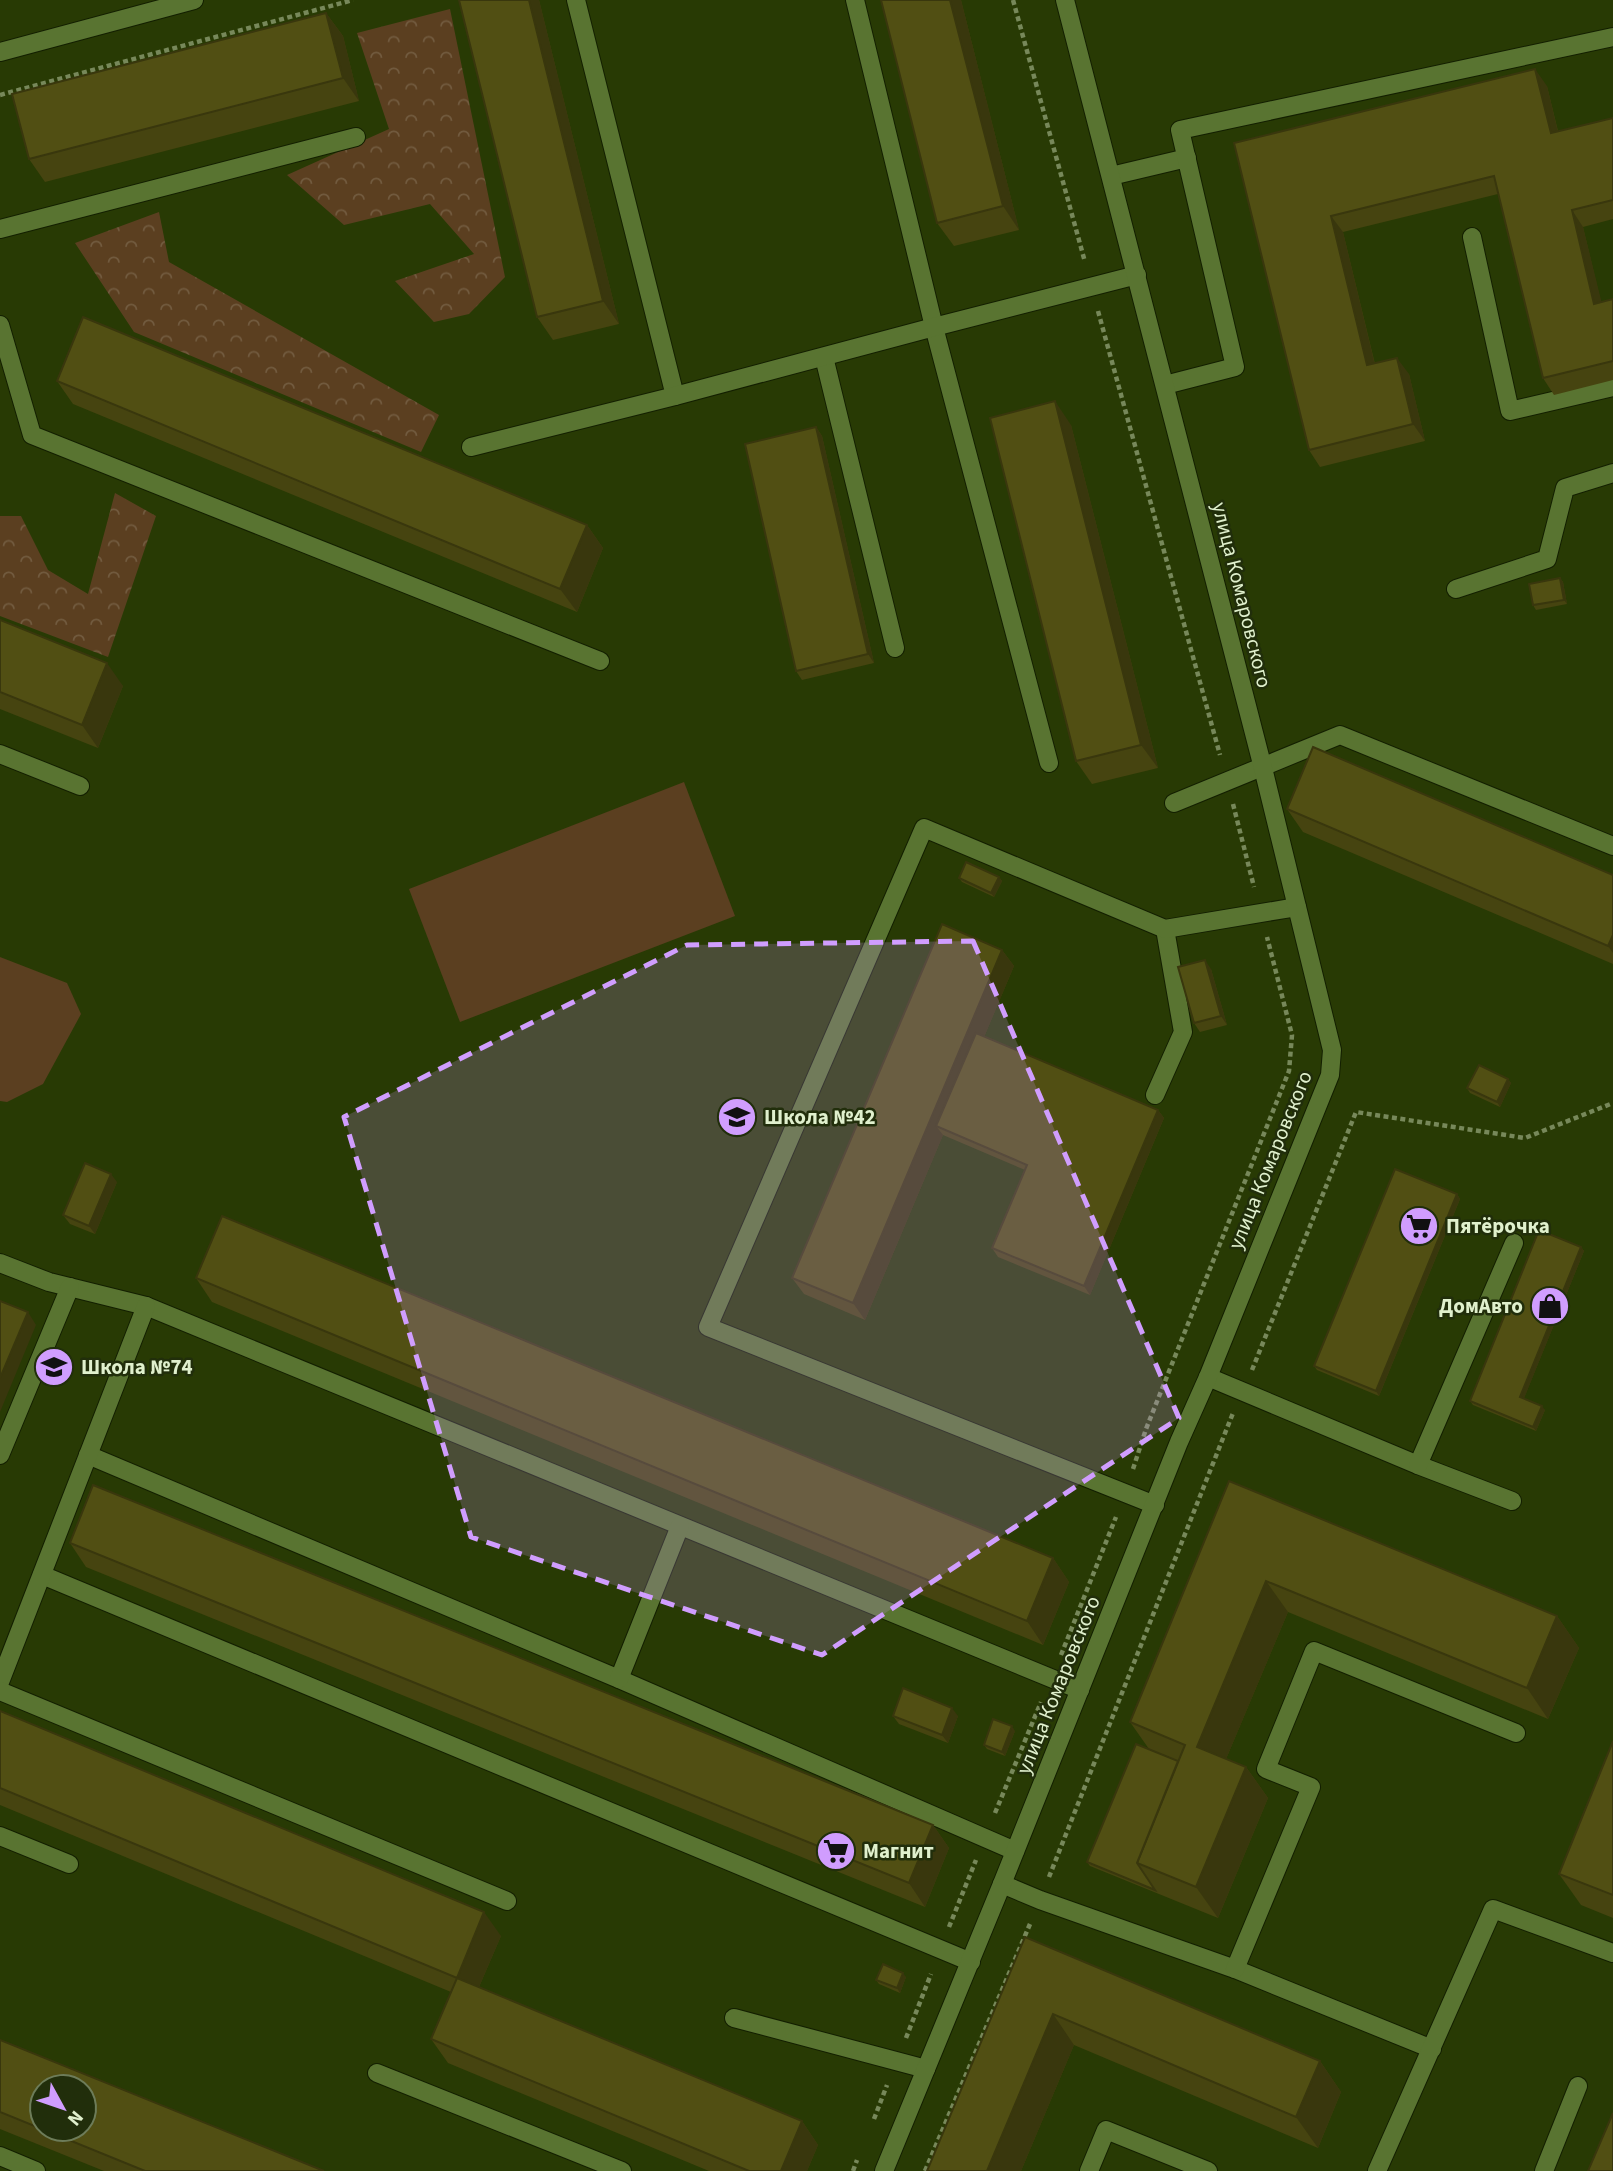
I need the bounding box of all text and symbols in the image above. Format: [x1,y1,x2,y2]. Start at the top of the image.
street label: улица Комаровского [1204,499,1280,691]
street label: улица Комаровского [1220,1066,1320,1254]
school or university icon: Школа №42 [716,1096,758,1138]
place label: Школа №42 [764,1102,876,1132]
supermarket icon: Пятёрочка [1398,1205,1440,1247]
place label: Пятёрочка [1446,1211,1550,1241]
shop icon: ДомАвто [1529,1285,1571,1327]
place label: ДомАвто [1439,1291,1523,1321]
school or university icon: Школа №74 [33,1346,75,1388]
place label: Школа №74 [81,1352,193,1382]
street label: улица Комаровского [1008,1591,1108,1779]
supermarket icon: Магнит [815,1830,857,1872]
place label: Магнит [863,1836,934,1866]
north arrow [28,2073,98,2143]
text: N [60,2104,89,2131]

